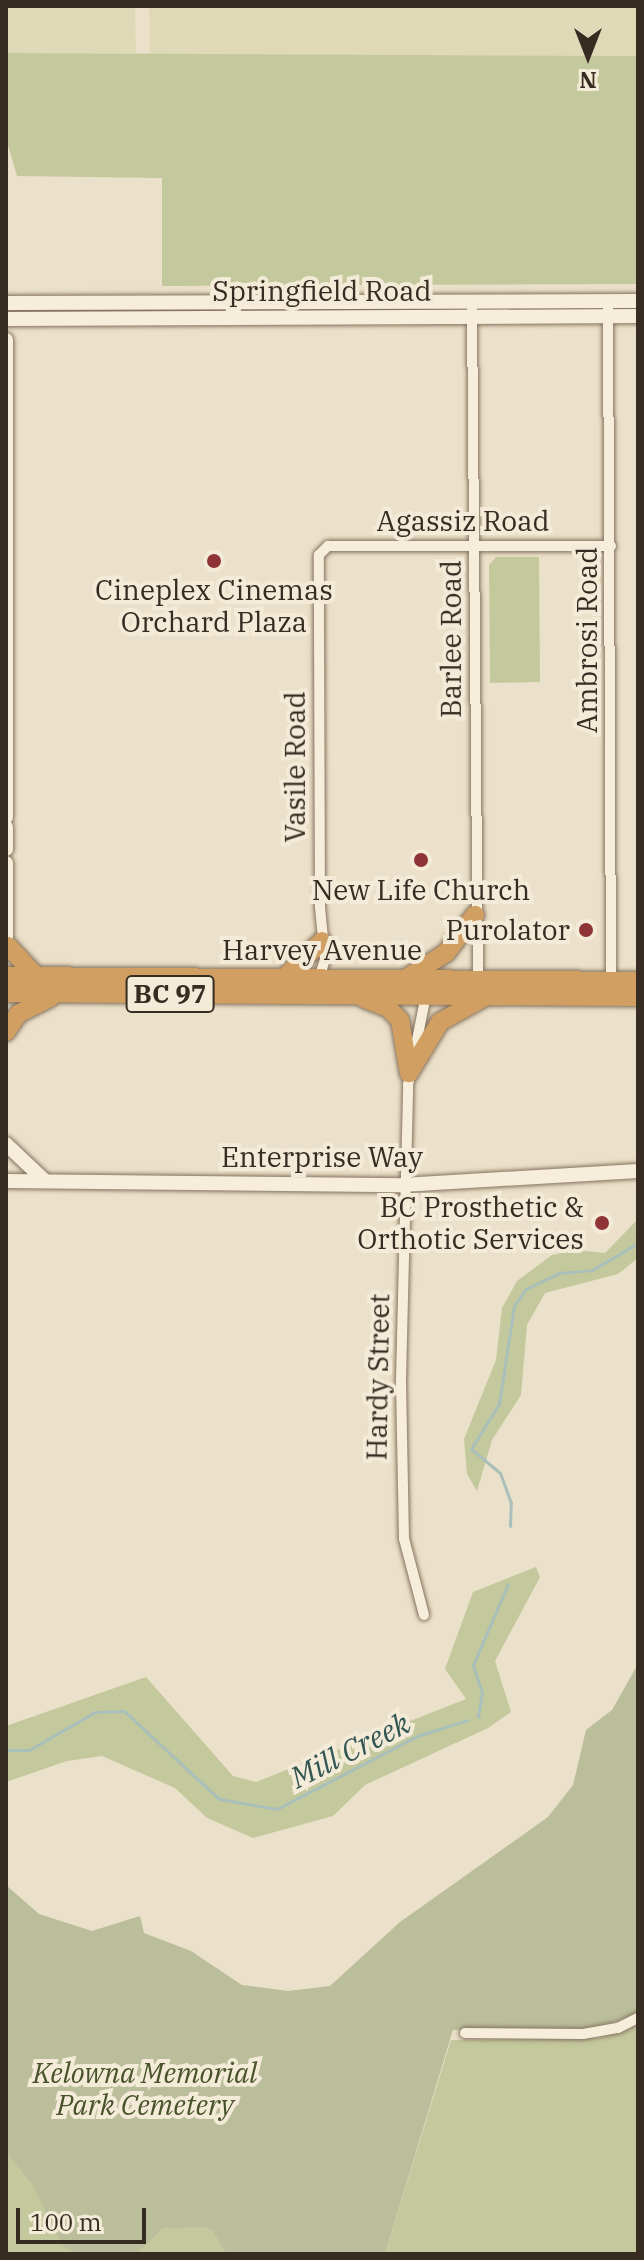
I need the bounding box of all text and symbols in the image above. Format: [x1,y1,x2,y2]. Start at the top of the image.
north arrow [548,16,628,96]
text: N [579,66,597,95]
street label: Springfield Road [212,274,432,308]
street label: Agassiz Road [376,504,550,538]
street label: Ambrosi Road [570,547,604,733]
marker: Cineplex Cinemas Orchard Plaza [205,552,223,570]
street label: Barlee Road [434,560,468,718]
place label: Cineplex Cinemas Orchard Plaza [95,573,333,639]
street label: Vasile Road [278,691,312,843]
marker: New Life Church [412,851,430,869]
place label: New Life Church [312,873,530,907]
place label: Purolator [445,913,570,947]
marker: Purolator [577,921,595,939]
street label: Harvey Avenue [222,933,422,967]
road number: BC 97 [124,972,216,1016]
street label: Enterprise Way [221,1140,423,1174]
place label: BC Prosthetic & Orthotic Services [357,1190,584,1256]
marker: BC Prosthetic & Orthotic Services [591,1212,613,1234]
street label: Hardy Street [360,1293,396,1461]
water label: Mill Creek [284,1705,416,1795]
park label: Kelowna Memorial Park Cemetery [33,2056,257,2122]
scale bar [20,2192,150,2242]
text: 100 m [30,2206,102,2238]

